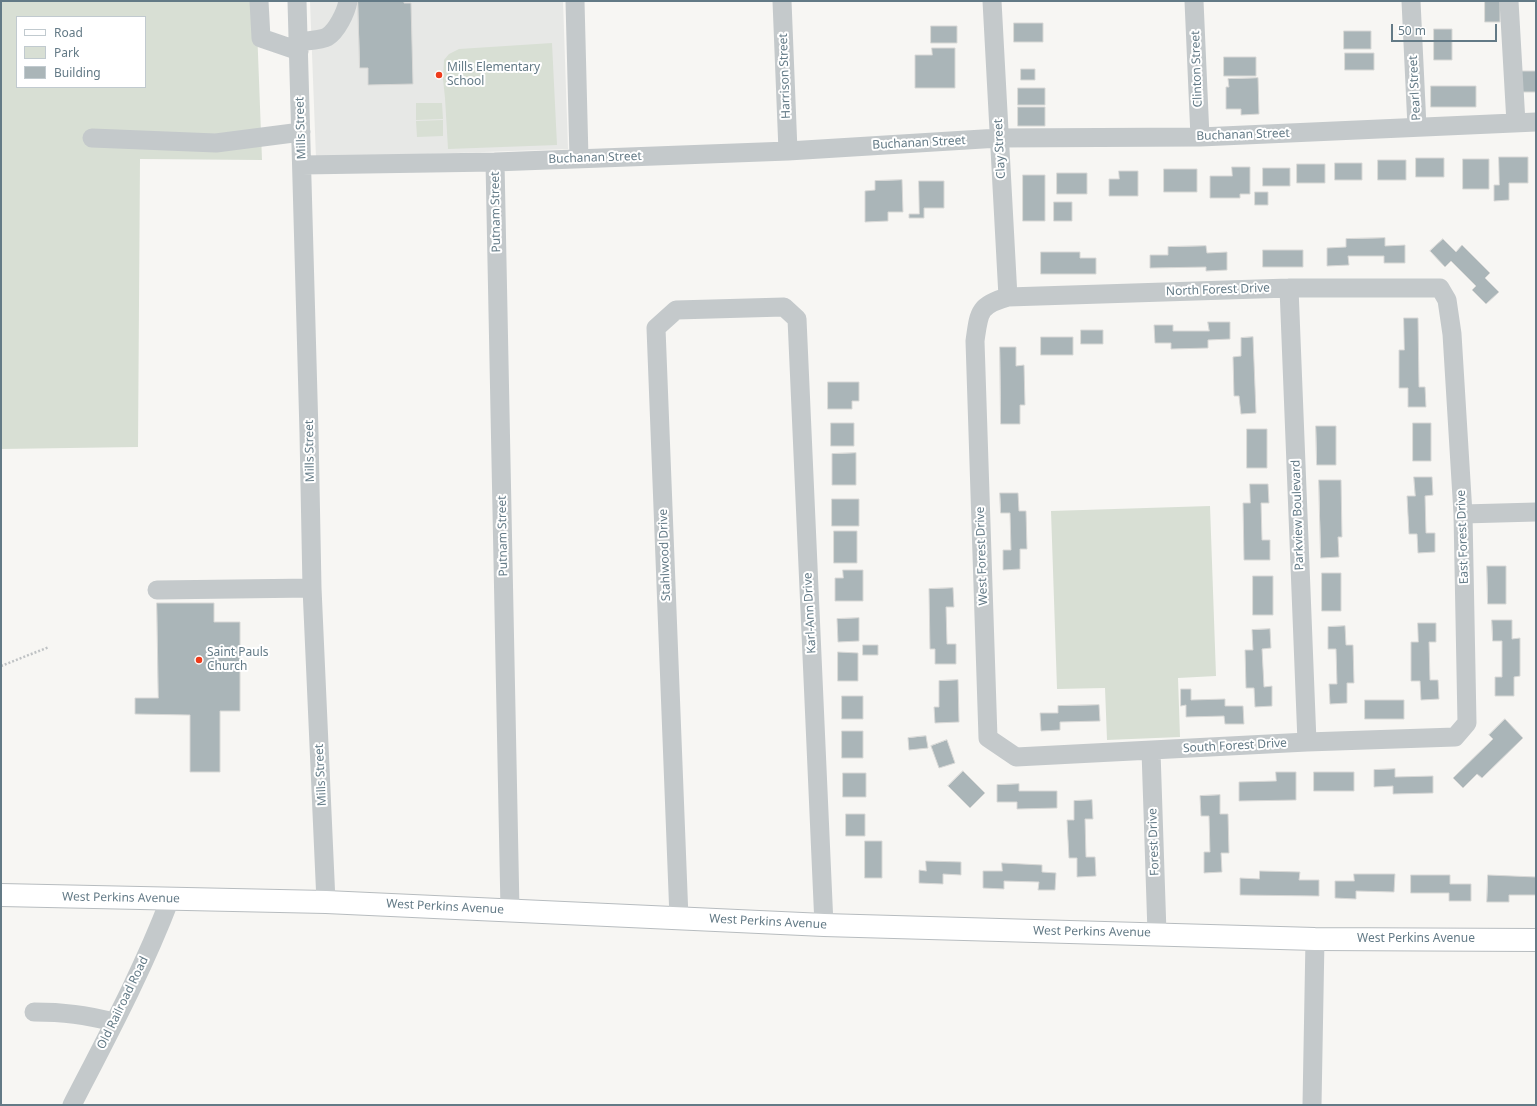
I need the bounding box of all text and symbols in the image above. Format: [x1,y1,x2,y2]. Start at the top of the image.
legend [16,16,146,88]
scale bar [1393,16,1499,42]
text: 50 m [1398,22,1426,39]
text: Road [54,24,83,41]
street label: Clinton Street [1188,30,1206,108]
street label: Harrison Street [776,33,794,119]
text: Park [54,44,79,61]
street label: Pearl Street [1406,55,1424,121]
place label: Mills Elementary School [447,61,540,89]
text: Building [54,64,101,81]
marker: Mills Elementary School [434,70,444,80]
street label: Mills Street [293,96,309,160]
street label: Clay Street [991,119,1009,179]
street label: Buchanan Street [1196,126,1290,144]
street label: Buchanan Street [872,133,966,153]
street label: Buchanan Street [548,149,642,167]
street label: Putnam Street [488,171,504,253]
street label: North Forest Drive [1166,281,1270,299]
street label: Mills Street [302,420,318,482]
street label: Parkview Boulevard [1289,459,1307,571]
street label: East Forest Drive [1454,490,1472,584]
street label: Putnam Street [495,495,511,577]
street label: West Forest Drive [973,506,991,606]
street label: Stahlwood Drive [656,509,674,601]
street label: Karl-Ann Drive [801,572,819,654]
place label: Saint Pauls Church [207,646,269,674]
marker: Saint Pauls Church [194,655,204,665]
street label: South Forest Drive [1183,736,1287,756]
street label: Mills Street [312,743,330,807]
street label: Forest Drive [1146,808,1162,876]
street label: West Perkins Avenue [62,890,180,906]
street label: West Perkins Avenue [386,897,504,917]
street label: West Perkins Avenue [709,912,827,932]
street label: West Perkins Avenue [1033,924,1151,940]
street label: West Perkins Avenue [1357,932,1475,946]
street label: Old Railroad Road [94,954,152,1052]

